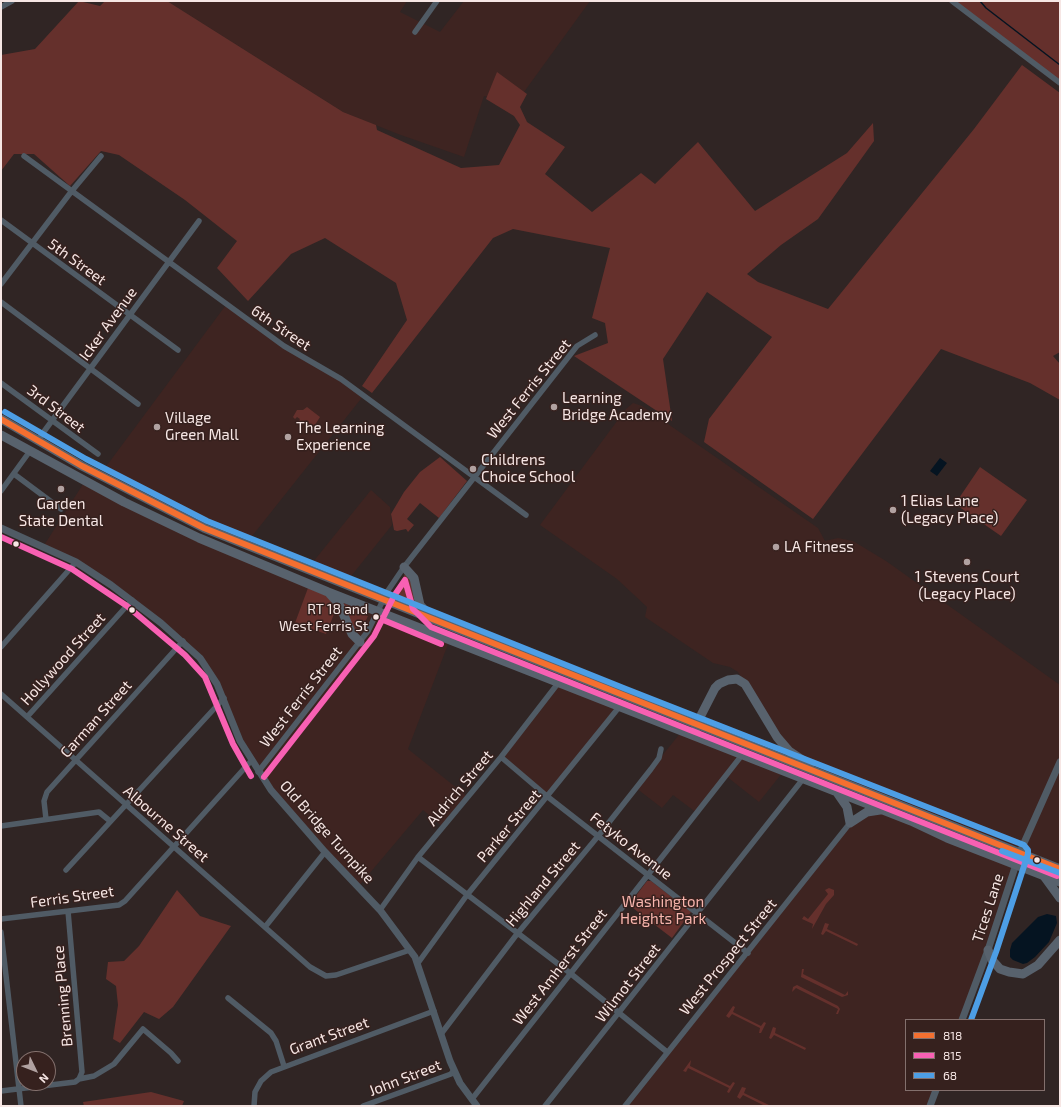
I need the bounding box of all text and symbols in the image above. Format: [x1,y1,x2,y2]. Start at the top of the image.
street label: 5th Street [44,235,110,289]
street label: Icker Avenue [75,284,141,364]
street label: 6th Street [248,302,314,354]
street label: West Ferris Street [483,336,575,442]
street label: 3rd Street [23,381,89,437]
place label: Learning Bridge Academy [562,389,672,424]
marker: Learning Bridge Academy [549,402,559,412]
place label: Village Green Mall [165,409,239,444]
place label: The Learning Experience [296,419,384,454]
marker: Village Green Mall [152,422,162,432]
marker: The Learning Experience [283,432,293,442]
place label: Childrens Choice School [481,451,575,486]
marker: Childrens Choice School [468,464,478,474]
marker: Garden State Dental [56,484,66,494]
place label: 1 Elias Lane (Legacy Place) [901,492,998,527]
place label: Garden State Dental [19,495,103,530]
marker: 1 Elias Lane (Legacy Place) [888,505,898,515]
place label: LA Fitness [784,538,854,556]
unlabelled marker [11,539,21,549]
marker: LA Fitness [771,542,781,552]
marker: 1 Stevens Court (Legacy Place) [962,557,972,567]
place label: 1 Stevens Court (Legacy Place) [915,568,1019,603]
place label: RT 18 and West Ferris St [279,601,368,634]
unlabelled marker [127,605,137,615]
street label: Hollywood Street [17,609,109,709]
marker: RT 18 and West Ferris St [371,612,381,622]
street label: West Ferris Street [256,643,346,751]
street label: Carman Street [57,677,135,761]
street label: Aldrich Street [423,747,497,829]
street label: Old Bridge Turnpike [276,777,378,887]
street label: Albourne Street [120,782,212,866]
street label: Parker Street [473,786,545,866]
street label: Fetyko Avenue [586,808,676,884]
street label: Highland Street [502,838,584,930]
unlabelled marker [1032,855,1042,865]
street label: Tices Lane [968,871,1008,945]
street label: Ferris Street [29,882,115,912]
park label: Washington Heights Park [620,893,706,928]
street label: West Prospect Street [676,895,780,1019]
street label: West Amherst Street [509,905,611,1029]
street label: Wilmot Street [592,940,664,1026]
street label: Brenning Place [50,945,76,1047]
street label: Grant Street [287,1013,371,1059]
legend [905,1019,1045,1091]
text: 818 [943,1028,962,1042]
text: 815 [943,1048,962,1062]
north arrow [16,1051,56,1091]
street label: John Street [366,1056,444,1100]
text: 68 [943,1068,957,1082]
text: N [37,1071,52,1086]

